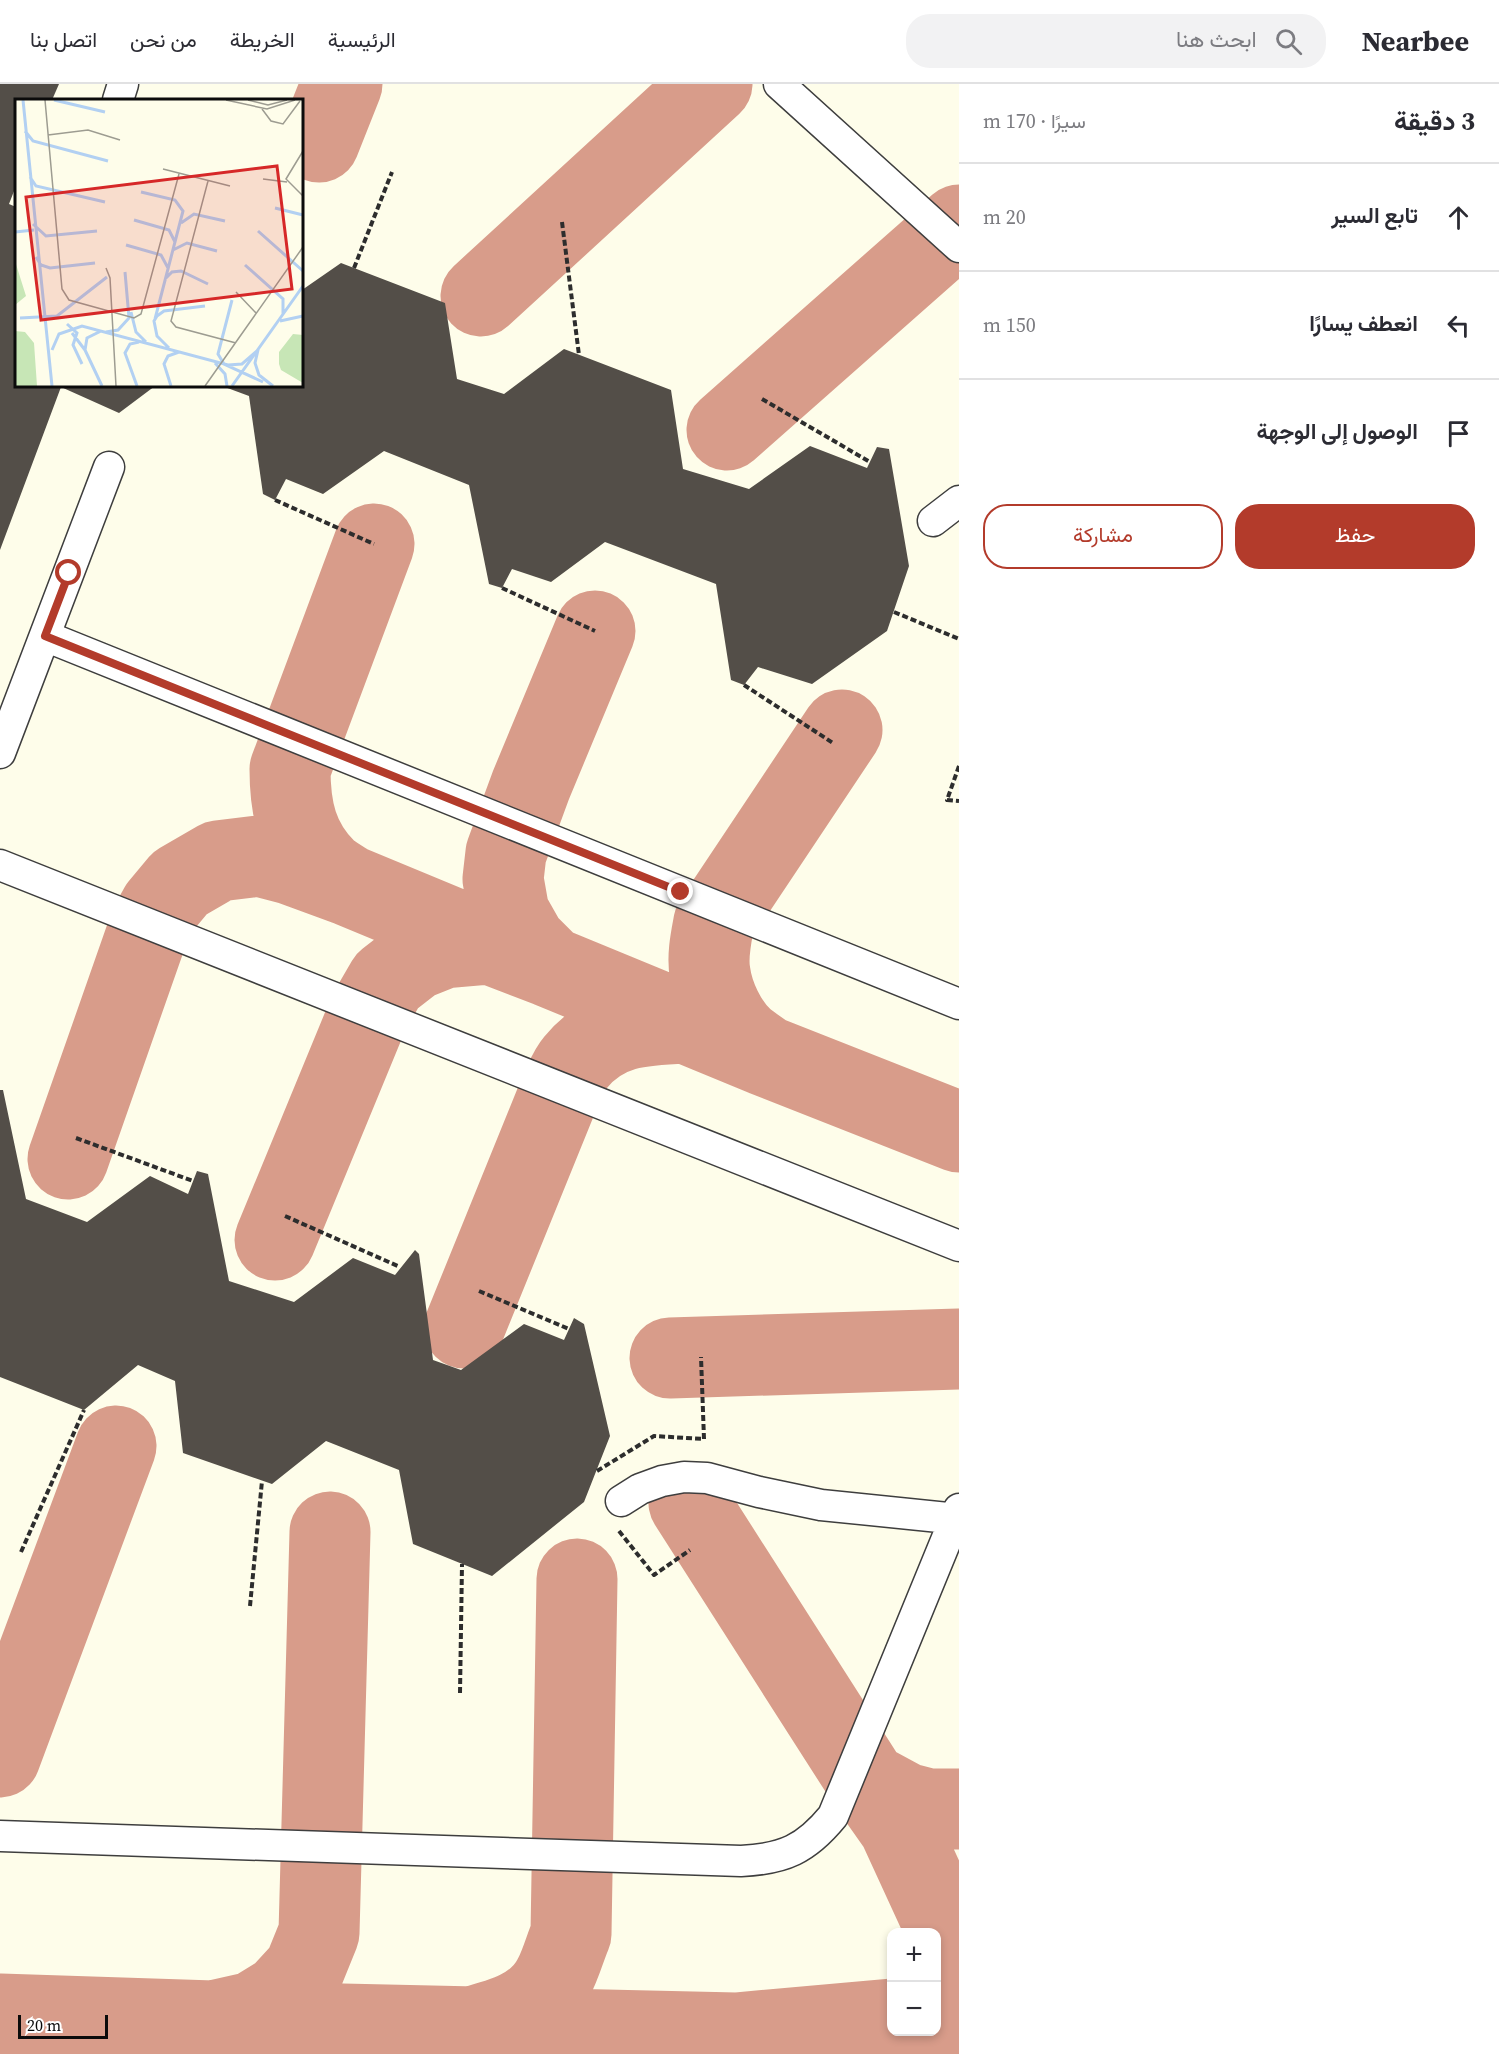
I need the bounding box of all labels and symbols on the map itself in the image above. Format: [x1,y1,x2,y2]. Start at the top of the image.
inset map [15,99,303,387]
route start [55,559,81,585]
route end [667,878,693,904]
scale bar [18,2012,108,2040]

